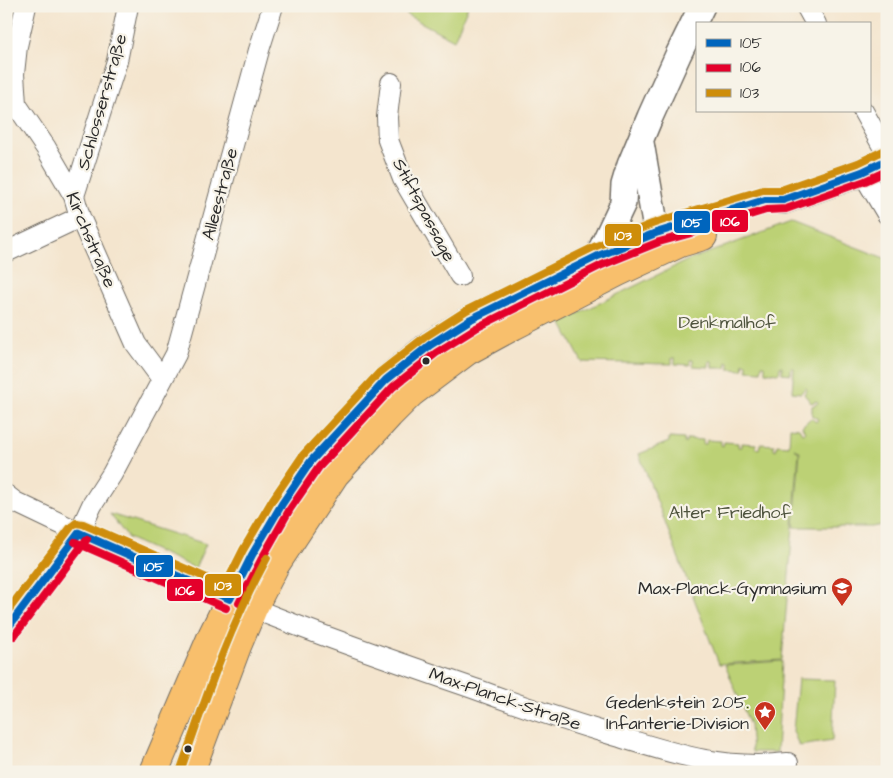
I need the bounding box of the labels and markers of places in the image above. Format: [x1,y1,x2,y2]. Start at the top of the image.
unlabelled marker [421,356,431,366]
place label: Max-Planck-Gymnasium [638,576,826,602]
school or university icon: Max-Planck-Gymnasium [830,576,854,607]
place label: Gedenkstein 205. Infanterie-Division [606,690,749,736]
place icon: Gedenkstein 205. Infanterie-Division [753,700,777,731]
unlabelled marker [183,744,193,754]

